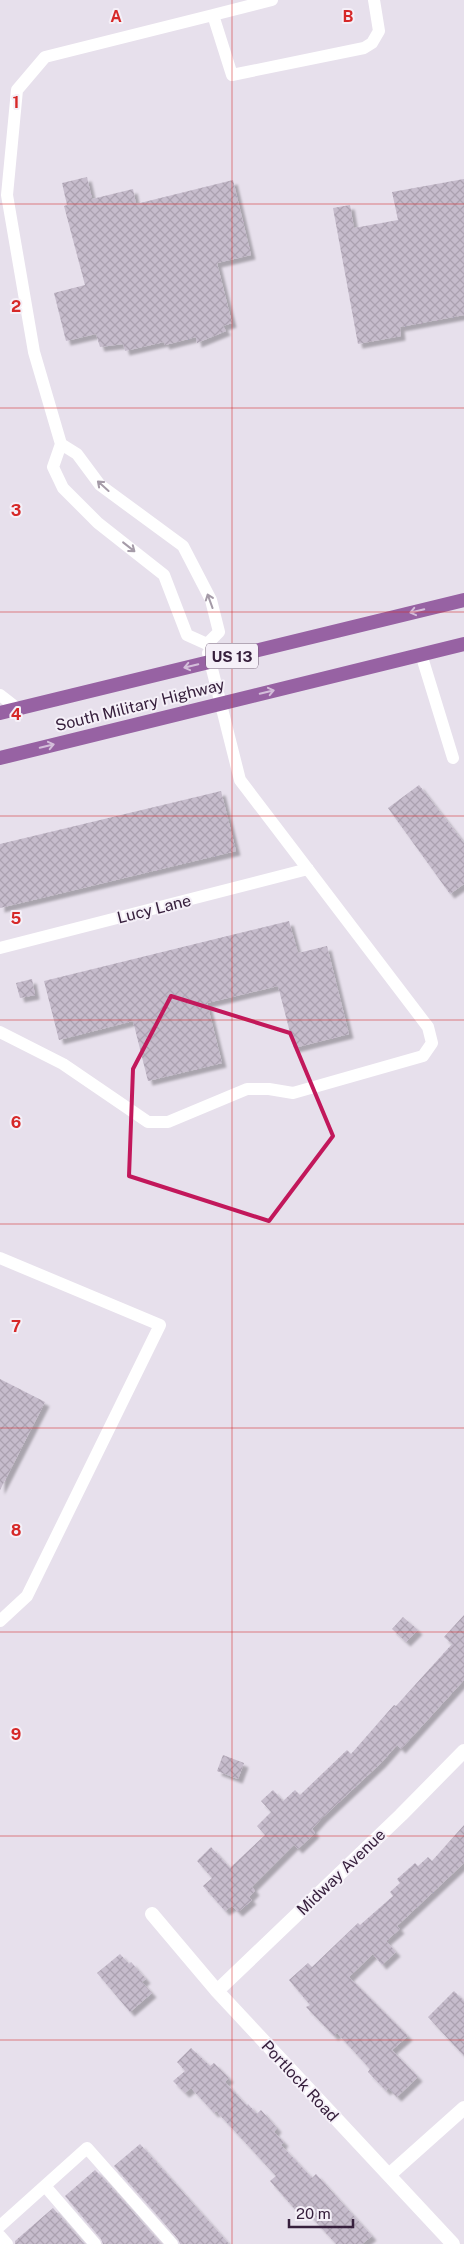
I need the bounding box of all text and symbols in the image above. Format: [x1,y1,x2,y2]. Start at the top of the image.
text: A [110,7,122,26]
text: B [343,7,354,26]
text: 1 [13,93,19,112]
text: 2 [11,297,21,316]
one-way arrow [96,480,109,492]
text: 3 [11,501,21,520]
one-way arrow [122,542,136,552]
one-way arrow [205,593,215,609]
one-way arrow [409,607,425,616]
road number: US 13 [206,644,258,668]
one-way arrow [183,662,199,671]
street label: South Military Highway [53,675,227,735]
one-way arrow [259,686,275,696]
text: 4 [11,705,22,724]
one-way arrow [39,741,55,750]
street label: Lucy Lane [115,891,193,927]
text: 5 [11,909,22,928]
text: 6 [11,1113,21,1132]
text: 7 [11,1317,21,1336]
text: 8 [11,1521,22,1540]
text: 9 [11,1725,21,1744]
street label: Midway Avenue [293,1825,389,1919]
street label: Portlock Road [258,2036,342,2126]
scale bar [289,2196,353,2228]
text: 20 m [296,2205,331,2222]

